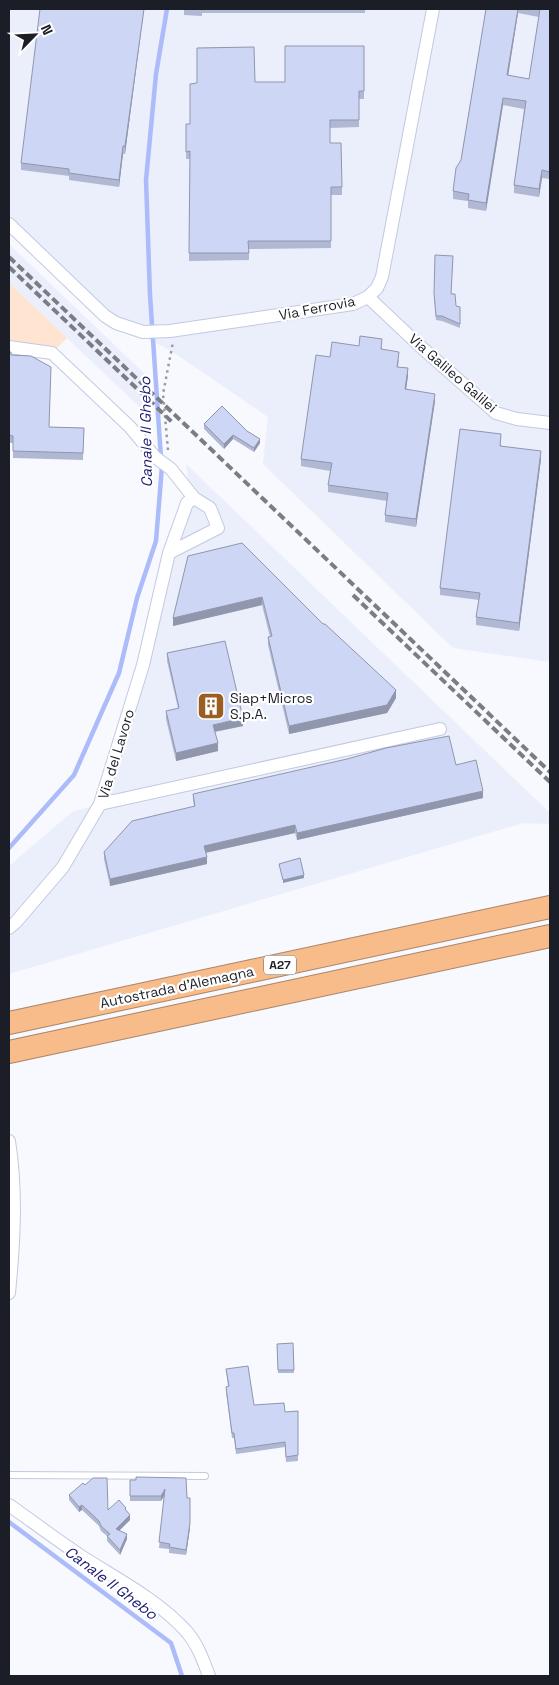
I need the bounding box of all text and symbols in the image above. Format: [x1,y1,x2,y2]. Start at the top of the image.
north arrow [10,10,60,60]
text: N [37,22,57,38]
street label: Via Ferrovia [277,292,357,324]
street label: Via Galileo Galilei [405,330,501,416]
water label: Canale Il Ghebo [135,376,156,487]
place label: Siap+Micros S.p.A. [230,689,313,723]
building icon: Siap+Micros S.p.A. [196,691,226,721]
street label: Via del Lavoro [94,707,138,801]
road number: A27 [264,956,296,974]
street label: Autostrada d'Alemagna [98,962,256,1012]
water label: Canale Il Ghebo [61,1542,162,1624]

